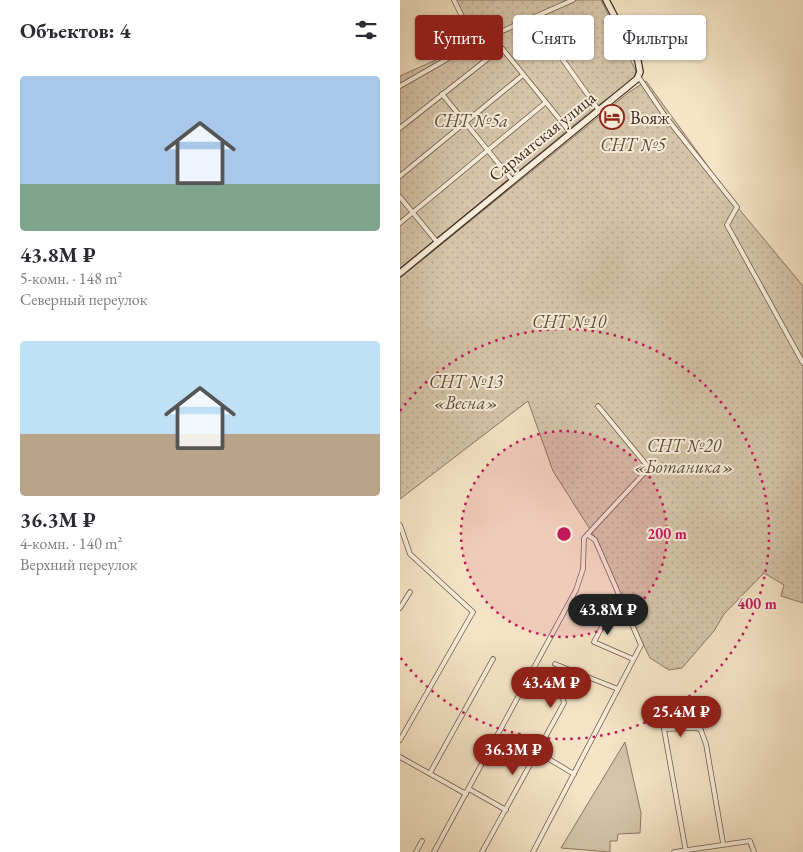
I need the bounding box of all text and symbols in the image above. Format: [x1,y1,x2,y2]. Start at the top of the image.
chip: Купить [415,15,503,60]
chip: Снять [513,15,594,60]
chip: Фильтры [604,15,706,60]
icon: filters [352,16,380,44]
text: Объектов: 4 [20,17,131,44]
street label: Сарматская улица [484,85,601,186]
hotel icon: Вояж [599,104,625,130]
place label: Вояж [630,106,670,129]
icon: home [155,108,245,198]
park label: СНТ №5а [434,109,508,132]
park label: СНТ №5 [600,133,667,156]
text: 43.8M ₽ [20,241,96,268]
text: 5-комн. · 148 m² [20,268,122,289]
text: Северный переулок [20,289,147,310]
park label: СНТ №10 [532,310,607,333]
park label: СНТ №13 «Весна» [429,370,503,414]
icon: home [155,373,245,463]
park label: СНТ №20 «Ботаника» [634,434,734,478]
text: 36.3M ₽ [20,506,96,533]
text: 200 m [647,524,687,543]
centre of rings [555,525,573,543]
text: 4-комн. · 140 m² [20,533,122,554]
text: Верхний переулок [20,554,137,575]
pin: 43.8M ₽ [562,594,654,636]
text: 400 m [737,594,777,613]
text: 43.8M ₽ [579,599,637,620]
pin: 43.4M ₽ [505,666,597,709]
text: 43.4M ₽ [522,672,580,693]
pin: 25.4M ₽ [635,696,727,738]
text: 25.4M ₽ [652,701,710,722]
pin: 36.3M ₽ [467,734,559,776]
text: 36.3M ₽ [484,739,542,760]

